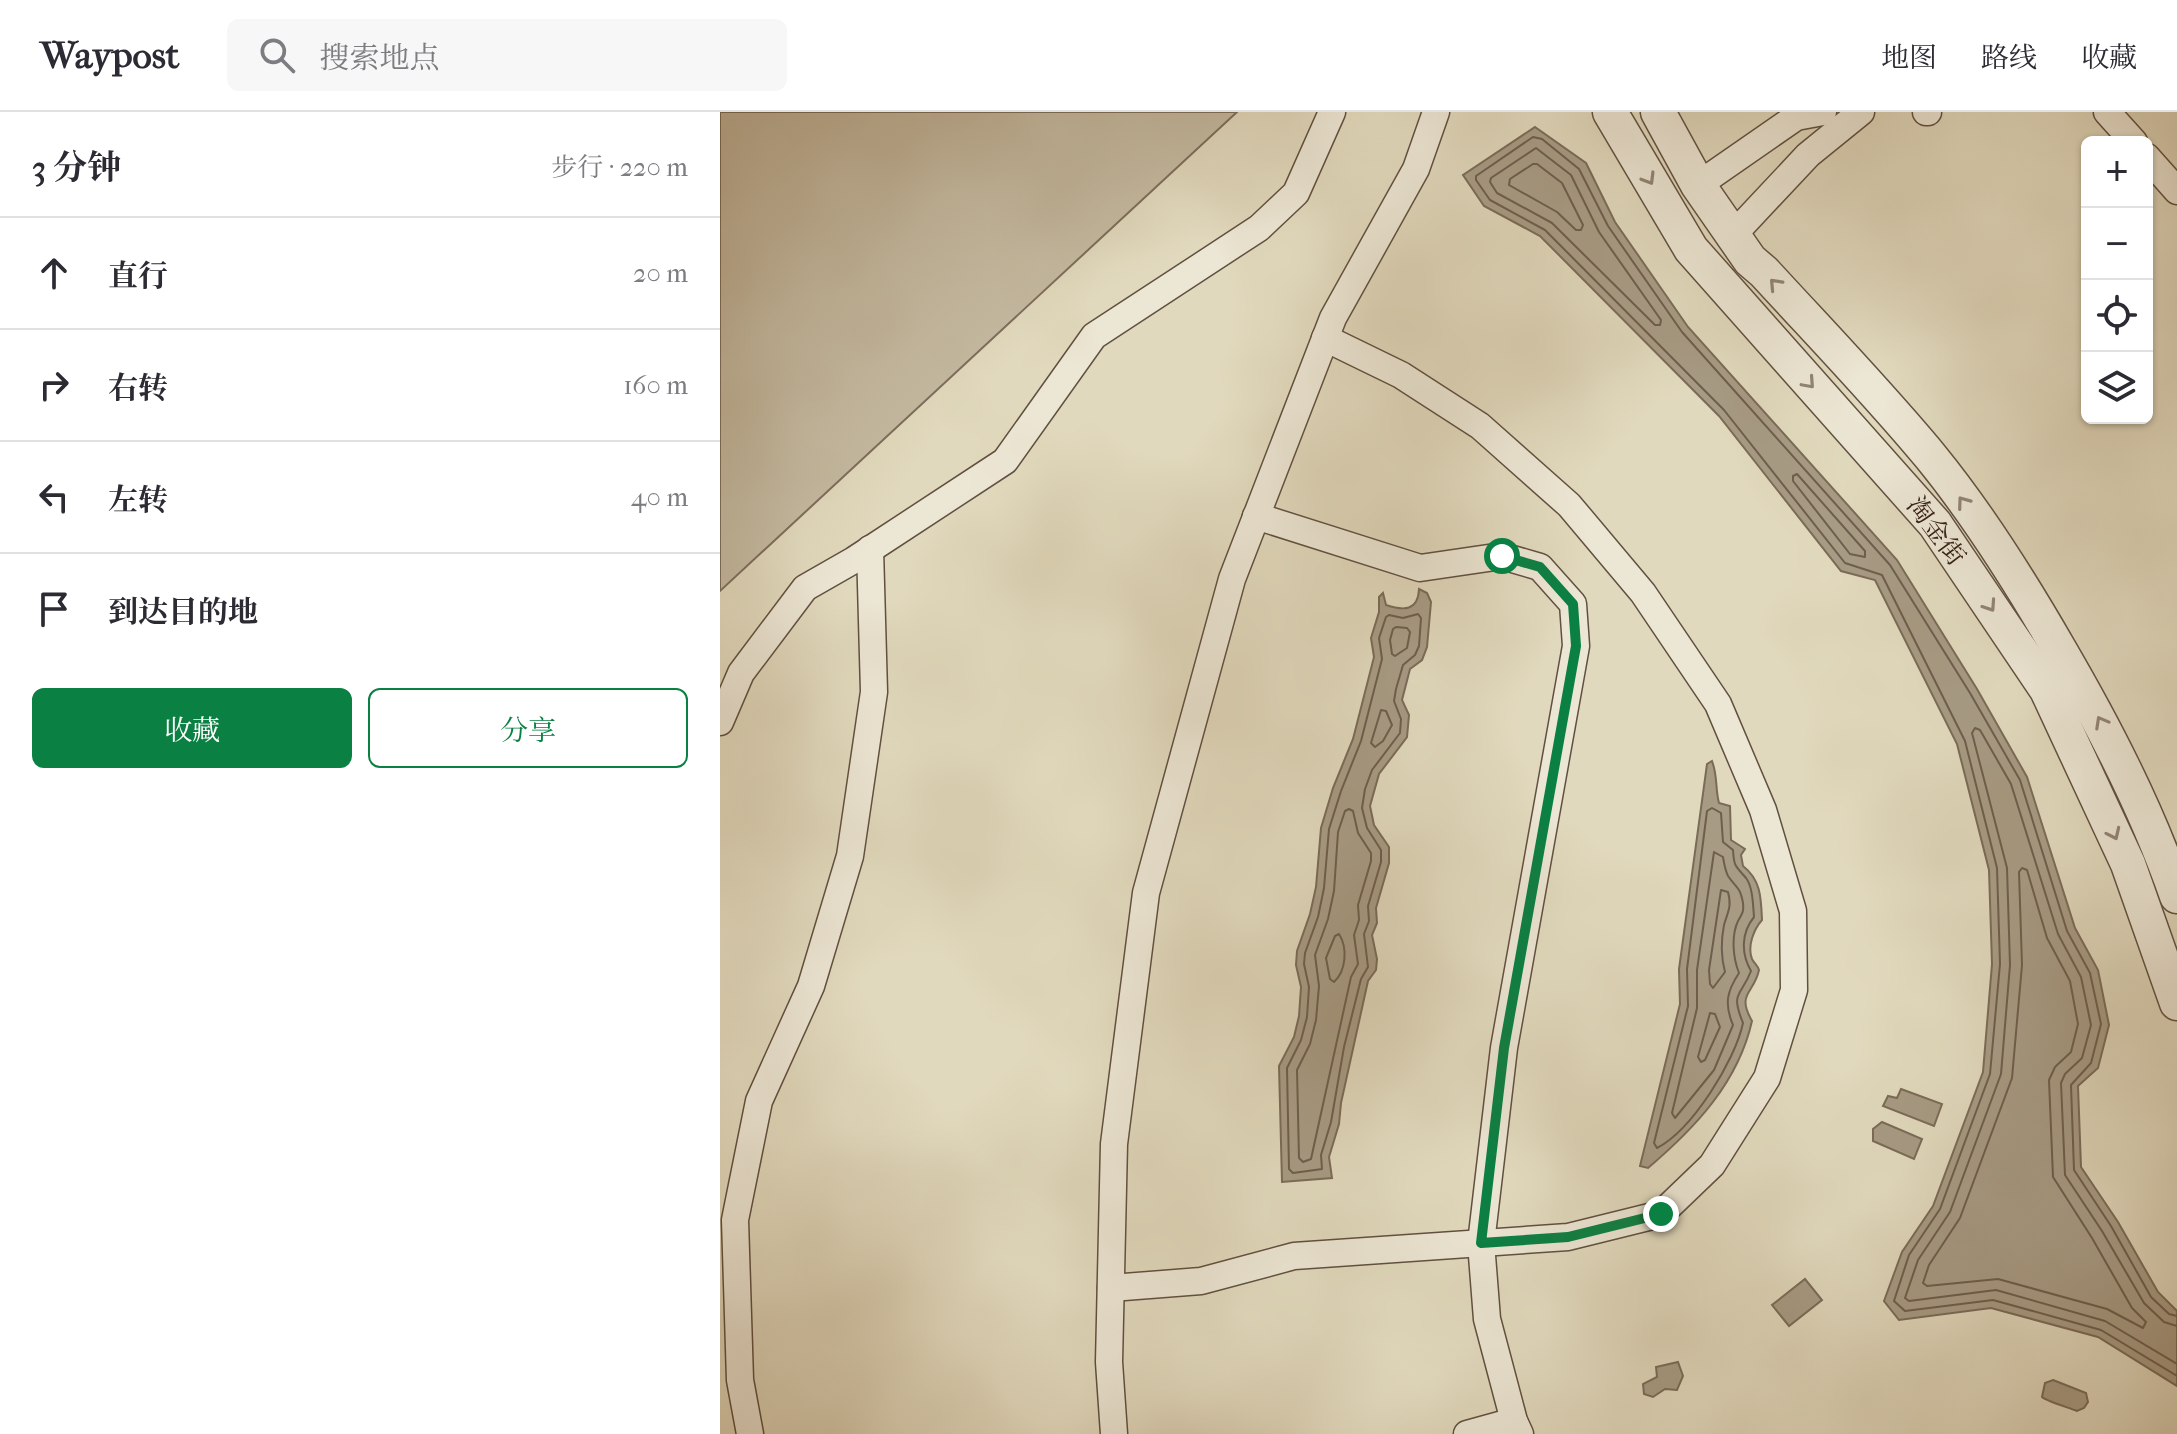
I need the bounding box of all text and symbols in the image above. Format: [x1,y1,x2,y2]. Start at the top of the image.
search box [227,19,787,91]
text: Waypost [40,33,179,78]
icon: search [255,33,299,77]
text: 搜索地点 [319,41,439,76]
text: 地图 [1881,41,1937,74]
text: 路线 [1981,41,2037,74]
text: 收藏 [2081,41,2137,74]
map controls [2081,136,2153,424]
button: + [2081,136,2153,208]
text: 3 分钟 [32,148,121,188]
text: 步行 · 220 m [551,152,688,183]
one-way arrow [1639,170,1655,185]
button: − [2081,208,2153,280]
icon: ahead [32,251,76,295]
text: 20 m [633,258,688,289]
text: 直行 [108,259,168,294]
one-way arrow [1770,279,1785,293]
button: locate [2081,280,2153,352]
button: layers [2081,352,2153,424]
icon: right [32,363,76,407]
text: 160 m [623,370,688,401]
text: 右转 [108,371,168,406]
one-way arrow [1800,373,1814,388]
icon: left [32,475,76,519]
text: 40 m [631,482,688,513]
text: 左转 [108,483,168,518]
street label: 淘金街 [1900,491,1972,571]
one-way arrow [1958,496,1973,510]
route start [1484,538,1520,574]
icon: arrive [32,587,76,631]
text: 到达目的地 [108,595,258,630]
one-way arrow [1980,598,1995,612]
button: 收藏 [32,688,352,768]
button: 分享 [368,688,688,768]
one-way arrow [2095,716,2111,731]
one-way arrow [2104,826,2120,840]
route end [1643,1196,1679,1232]

